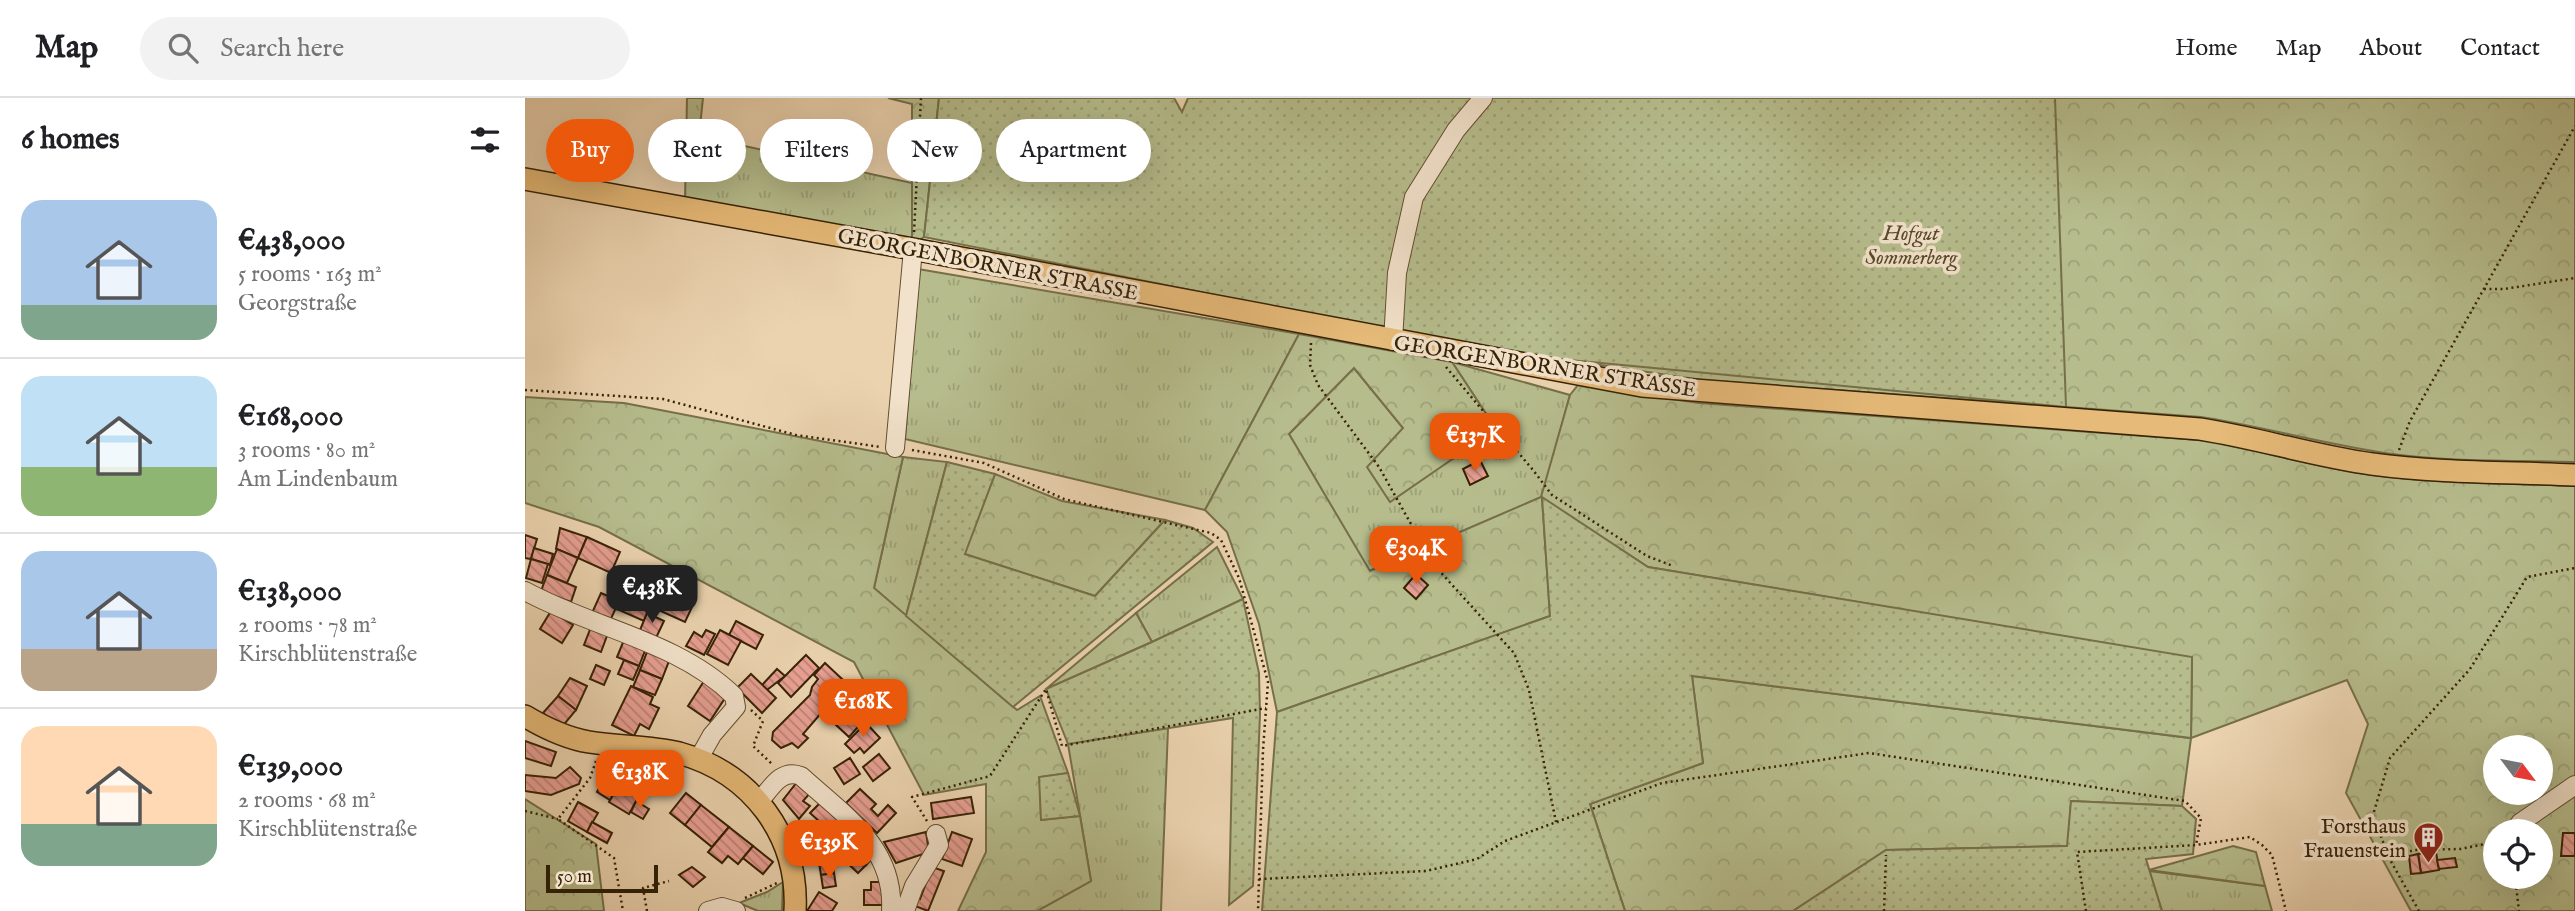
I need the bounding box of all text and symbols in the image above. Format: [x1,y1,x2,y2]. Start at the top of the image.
search box [140,17,630,80]
text: Map [35,27,98,69]
icon: search [164,29,202,67]
text: Search here [220,32,344,65]
text: Home [2175,33,2238,64]
text: Map [2276,33,2322,64]
text: About [2360,33,2422,64]
text: Contact [2460,33,2540,64]
chip: Buy [546,119,634,182]
chip: Rent [648,119,746,182]
chip: Filters [760,119,873,182]
chip: New [887,119,982,182]
chip: Apartment [996,119,1151,182]
text: 6 homes [21,121,120,159]
icon: filters [466,121,504,159]
park label: Hofgut Sommerberg [1865,221,1958,272]
text: €438,000 [238,222,345,260]
street label: GEORGENBORNER STRASSE [835,223,1140,308]
icon: home [77,228,161,312]
text: 5 rooms · 163 m² [238,260,382,289]
text: Georgstraße [238,289,357,318]
street label: GEORGENBORNER STRASSE [1392,330,1698,405]
text: €168,000 [238,398,343,436]
icon: home [77,404,161,488]
pin: €137K [1426,414,1524,473]
text: €137K [1446,421,1504,450]
text: 3 rooms · 80 m² [238,436,375,465]
text: Am Lindenbaum [238,465,398,494]
pin: €304K [1367,526,1465,586]
text: €304K [1385,534,1447,563]
pin: €438K [603,566,701,625]
text: €138,000 [238,573,342,611]
text: €438K [623,573,682,602]
icon: home [77,579,161,663]
text: 2 rooms · 78 m² [238,611,377,640]
text: Kirschblütenstraße [238,640,417,669]
pin: €168K [814,680,912,739]
text: €168K [834,687,892,716]
north arrow [2483,735,2553,805]
map controls [2483,735,2553,889]
text: €139,000 [238,748,343,786]
pin: €138K [591,750,689,810]
icon: home [77,754,161,838]
text: €138K [612,758,668,787]
text: 2 rooms · 68 m² [238,786,376,815]
place label: Forsthaus Frauenstein [2303,814,2406,865]
text: Kirschblütenstraße [238,815,417,844]
button: locate [2483,819,2553,889]
pin: €139K [780,820,878,880]
building icon: Forsthaus Frauenstein [2412,821,2446,865]
text: €139K [800,828,858,857]
scale bar [546,862,658,894]
text: 50 m [557,865,592,889]

